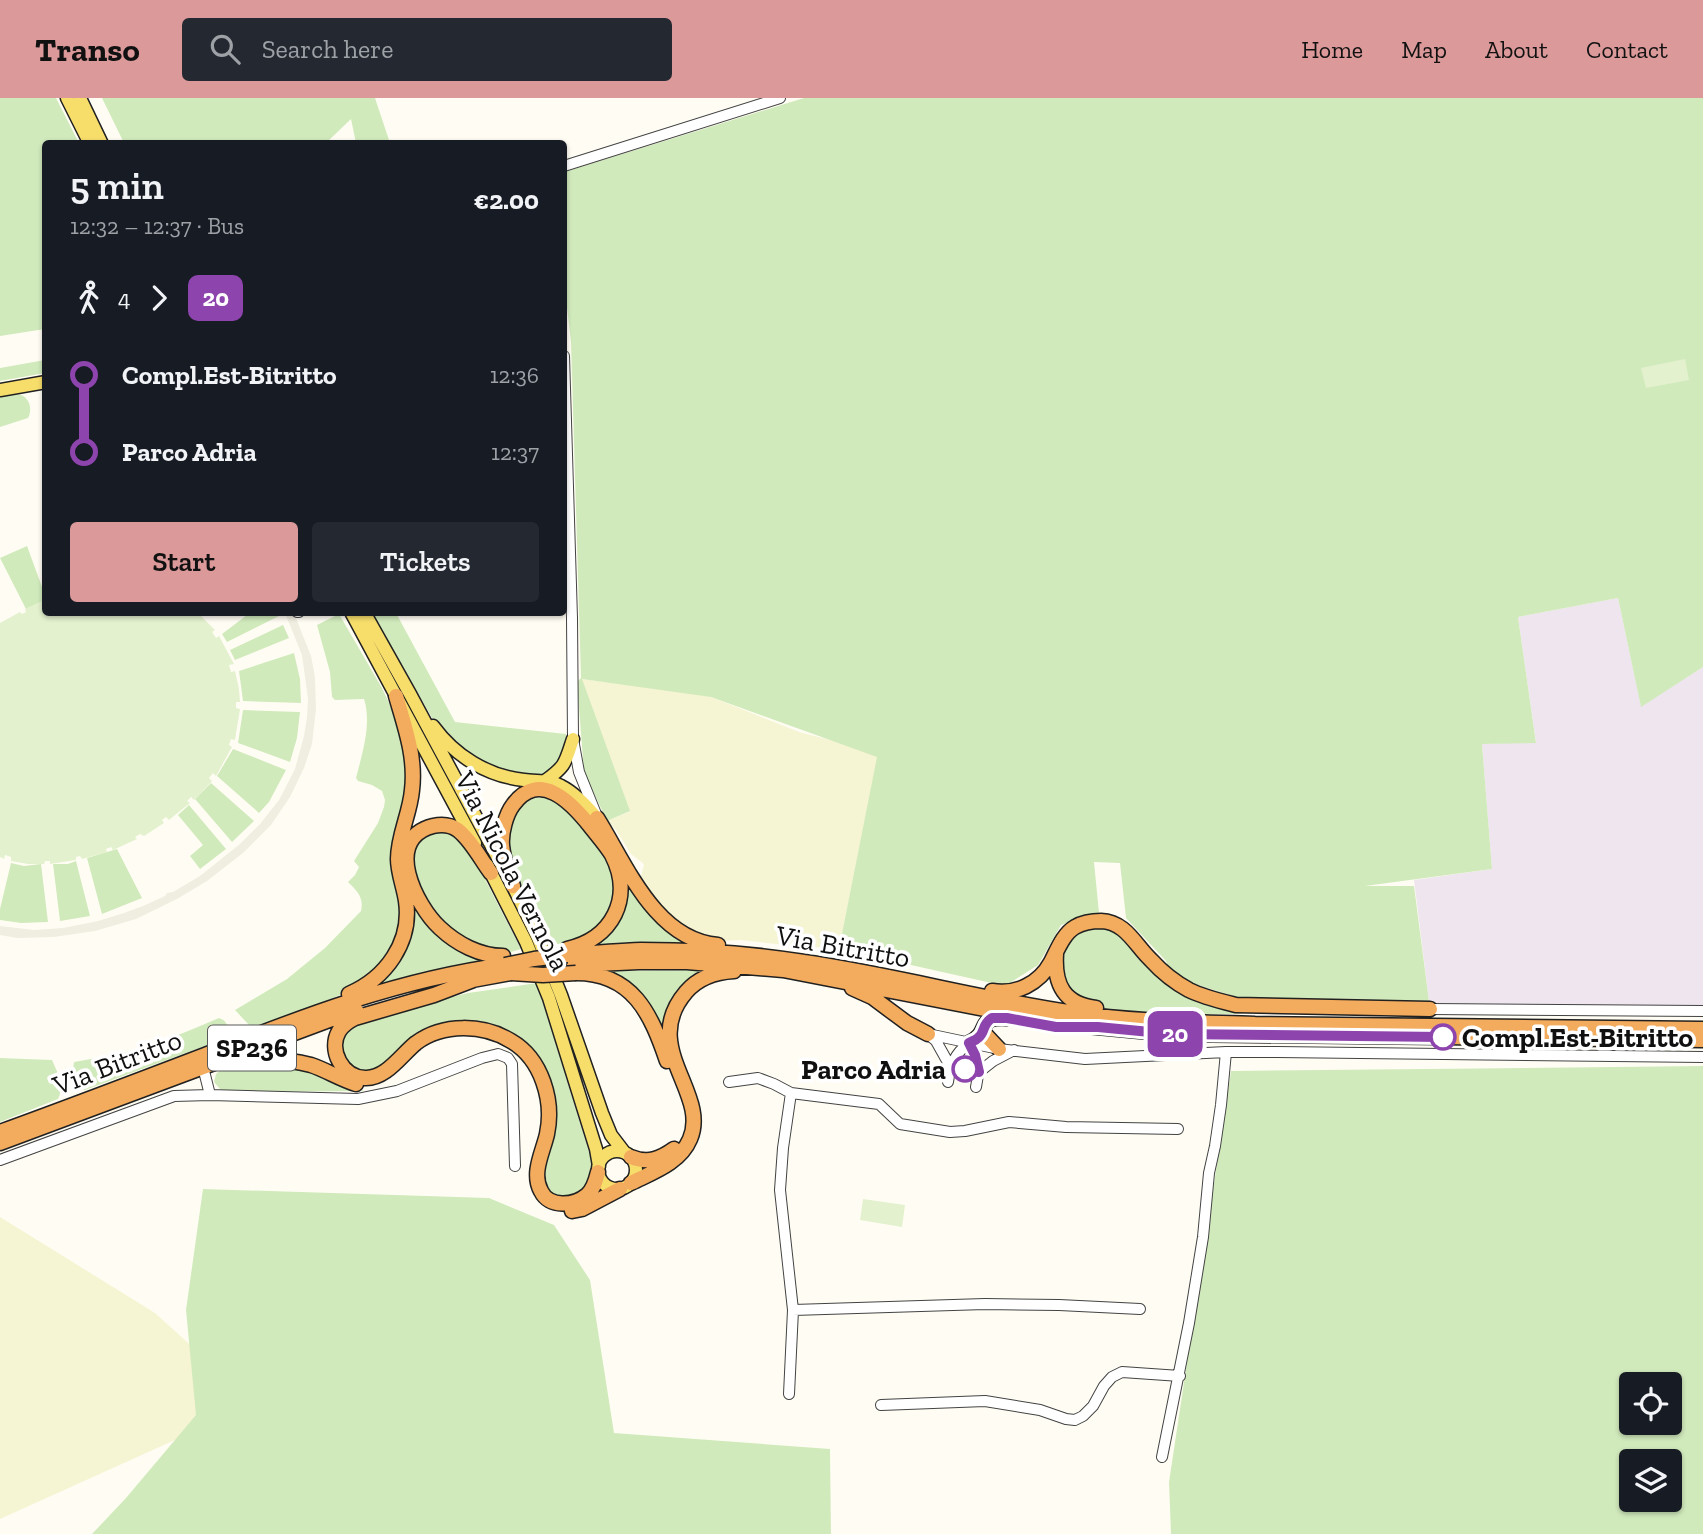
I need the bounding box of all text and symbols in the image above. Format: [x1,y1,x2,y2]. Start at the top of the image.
search box [182,18,672,81]
text: Transo [35,30,140,69]
icon: search [206,30,244,68]
text: Search here [262,33,393,65]
text: Home [1301,35,1363,64]
text: Map [1401,35,1447,64]
text: About [1485,35,1548,64]
text: Contact [1586,35,1668,64]
text: 5 min [70,163,164,209]
text: €2.00 [474,184,539,216]
text: 12:32 – 12:37 · Bus [70,212,244,240]
icon: walk [70,279,108,317]
icon: forward [140,279,178,317]
text: 20 [202,283,229,312]
text: 4 [118,284,130,312]
text: Compl.Est-Bitritto [122,359,337,391]
text: 12:36 [490,361,539,389]
text: Parco Adria [122,436,257,468]
text: 12:37 [491,438,539,466]
button: Start [70,522,298,602]
button: Tickets [312,522,539,602]
street label: Via Nicola Vernola [448,765,577,977]
street label: Via Bitritto [772,918,912,974]
line badge: 20 [1144,1011,1206,1057]
text: 20 [1162,1019,1188,1048]
place label: Compl.Est-Bitritto [1462,1021,1694,1054]
street label: Via Bitritto [47,1023,186,1102]
marker: Compl.Est-Bitritto [1430,1024,1456,1050]
road number: SP236 [208,1026,296,1071]
place label: Parco Adria [801,1053,946,1086]
marker: Parco Adria [952,1056,978,1082]
map controls [1619,1372,1682,1512]
button: locate [1619,1372,1682,1435]
button: layers [1619,1449,1682,1512]

